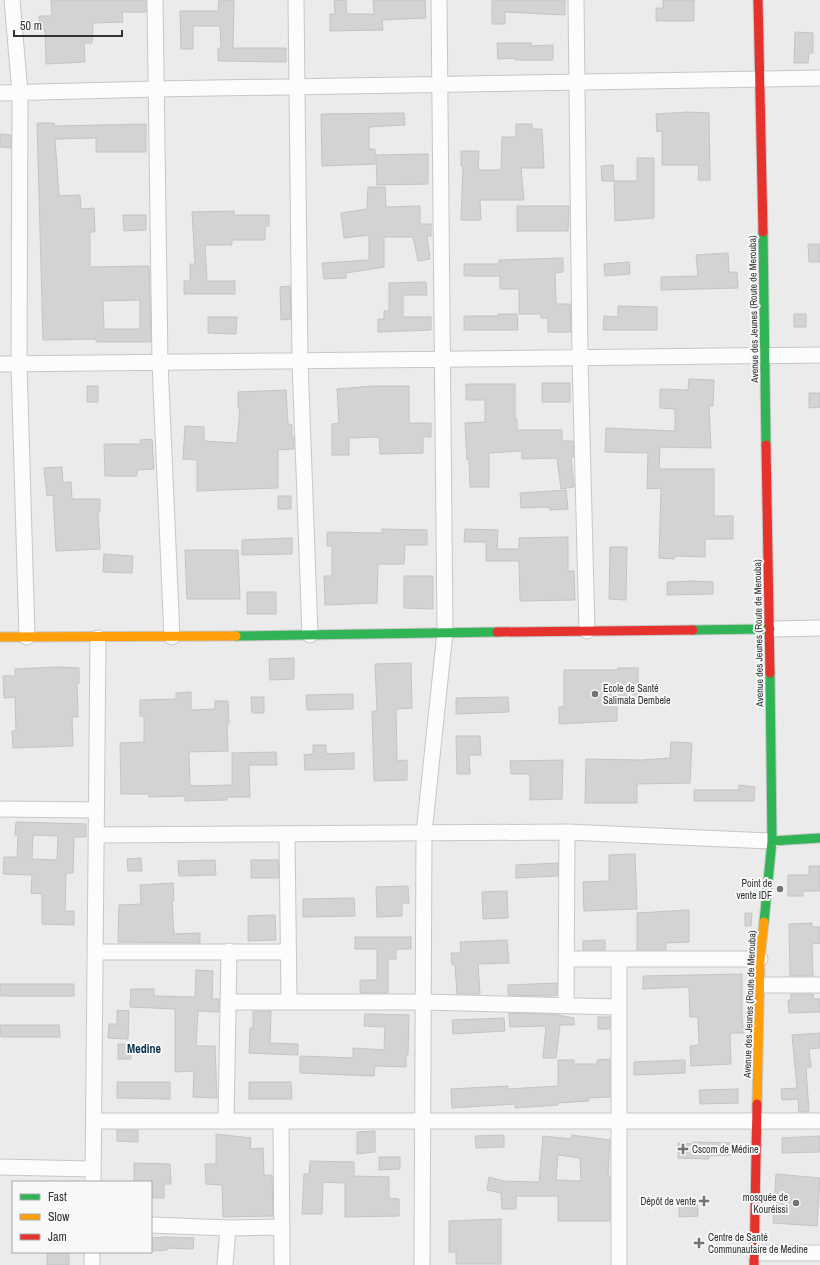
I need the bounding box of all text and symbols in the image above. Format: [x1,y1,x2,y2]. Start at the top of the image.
scale bar [14,12,122,38]
text: 50 m [20,18,42,34]
street label: Avenue des Jeunes (Route de Merouba) [746,235,761,384]
street label: Avenue des Jeunes (Route de Merouba) [751,559,766,708]
place label: Ecole de Santé Salimata Dembele [603,682,671,707]
marker: Ecole de Santé Salimata Dembele [590,689,600,699]
place label: Point de vente IDF [736,877,772,902]
marker: Point de vente IDF [775,884,785,894]
street label: Avenue des Jeunes (Route de Merouba) [740,930,759,1079]
district label: Medine [127,1041,161,1057]
marker: Cscom de Médine [677,1143,689,1155]
place label: Cscom de Médine [692,1143,759,1156]
legend [12,1181,152,1253]
text: Fast [48,1189,67,1205]
place label: mosquée de Kouréissi [743,1191,788,1216]
place label: Dépôt de vente [640,1195,696,1208]
marker: Dépôt de vente [699,1196,709,1206]
marker: mosquée de Kouréissi [791,1198,801,1208]
text: Slow [48,1209,70,1225]
text: Jam [48,1229,67,1245]
place label: Centre de Santé Communautaire de Medine [708,1231,808,1256]
marker: Centre de Santé Communautaire de Medine [693,1237,705,1249]

